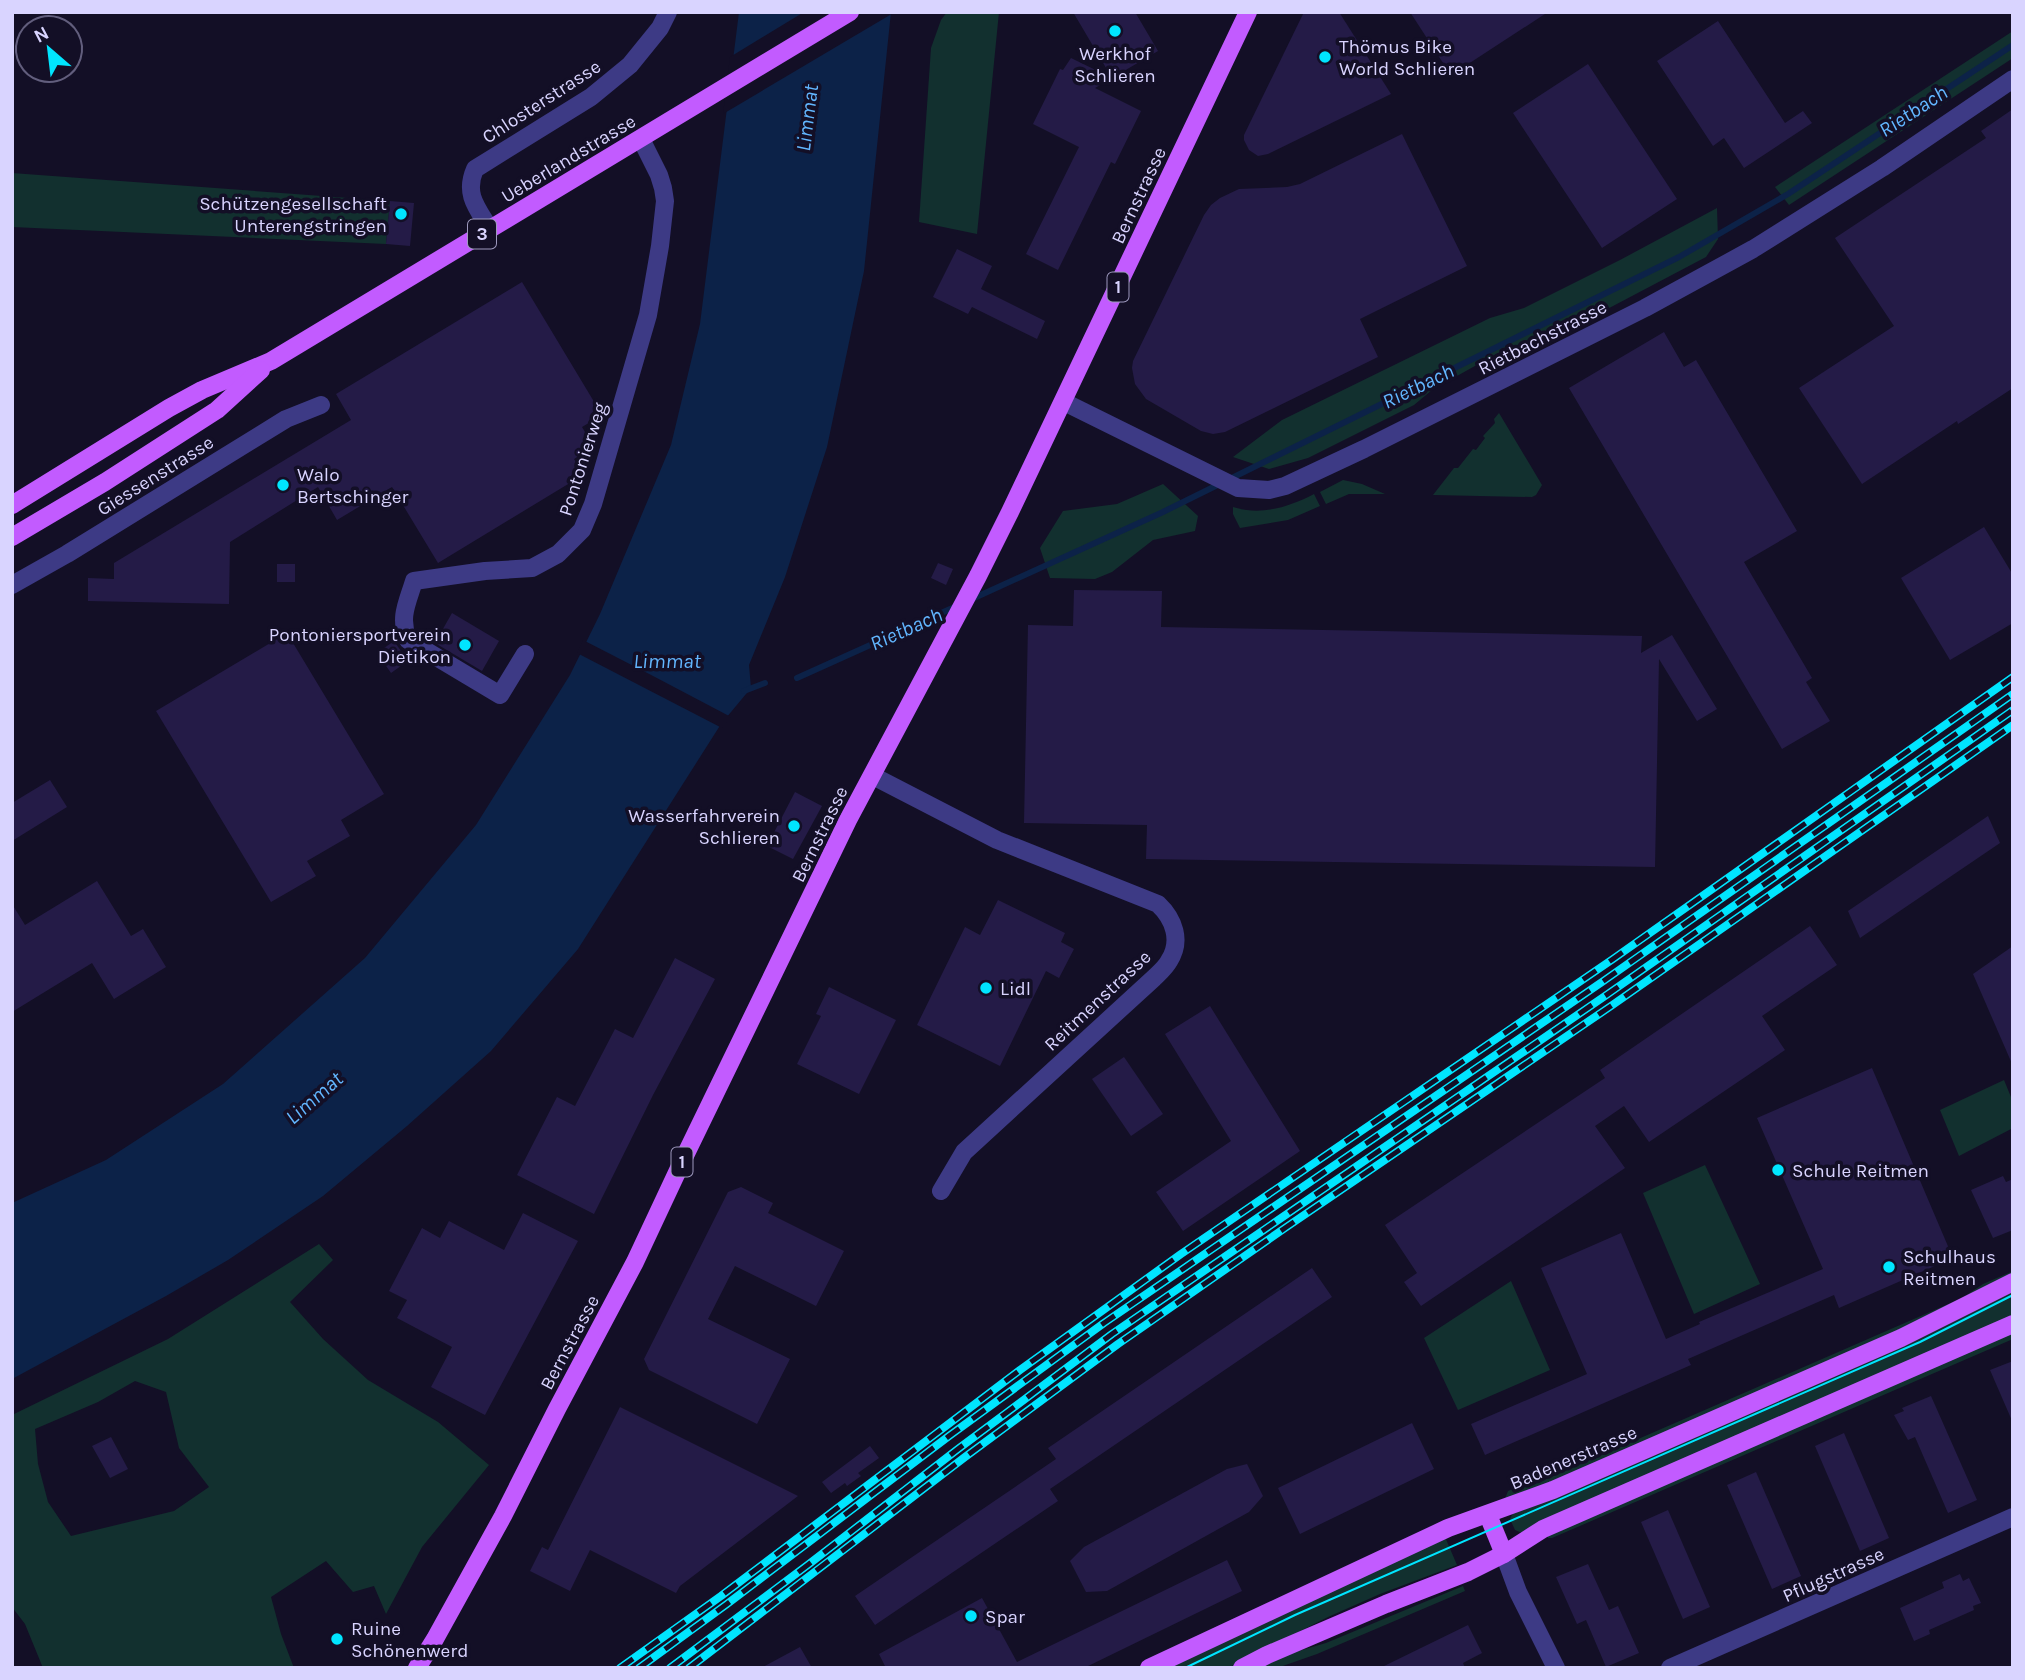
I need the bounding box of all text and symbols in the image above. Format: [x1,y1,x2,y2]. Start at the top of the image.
north arrow [14,14,84,84]
text: N [30,22,53,48]
marker: Werkhof Schlieren [1107,23,1123,39]
place label: Thömus Bike World Schlieren [1339,36,1475,80]
place label: Werkhof Schlieren [1074,43,1156,87]
marker: Thömus Bike World Schlieren [1317,49,1333,65]
street label: Chlosterstrasse [478,55,605,148]
water label: Rietbach [1874,80,1952,142]
water label: Limmat [791,82,823,153]
street label: Ueberlandstrasse [497,110,640,208]
street label: Bernstrasse [1107,144,1171,247]
place label: Schützengesellschaft Unterengstringen [199,193,387,237]
marker: Schützengesellschaft Unterengstringen [393,206,409,222]
road number: 3 [468,220,496,248]
road number: 1 [1108,272,1128,302]
street label: Rietbachstrasse [1474,296,1610,380]
water label: Rietbach [1378,358,1458,414]
street label: Pontonierweg [554,400,612,519]
street label: Giessenstrasse [93,431,218,520]
place label: Walo Bertschinger [297,464,408,508]
marker: Walo Bertschinger [275,477,291,493]
water label: Rietbach [866,602,946,656]
place label: Pontoniersportverein Dietikon [269,624,451,668]
marker: Pontoniersportverein Dietikon [457,637,473,653]
water label: Limmat [633,649,702,673]
street label: Bernstrasse [787,783,853,886]
place label: Wasserfahrverein Schlieren [628,805,780,849]
marker: Wasserfahrverein Schlieren [786,818,802,834]
street label: Reitmenstrasse [1040,946,1155,1056]
place label: Lidl [1000,978,1031,1000]
marker: Lidl [978,980,994,996]
water label: Limmat [281,1066,348,1129]
road number: 1 [672,1148,692,1176]
place label: Schule Reitmen [1792,1160,1929,1182]
marker: Schule Reitmen [1770,1162,1786,1178]
place label: Schulhaus Reitmen [1903,1246,1996,1290]
marker: Schulhaus Reitmen [1881,1259,1897,1275]
street label: Bernstrasse [536,1291,604,1394]
street label: Badenerstrasse [1507,1421,1640,1495]
street label: Pflugstrasse [1779,1543,1888,1607]
place label: Spar [985,1606,1025,1628]
marker: Spar [963,1608,979,1624]
place label: Ruine Schönenwerd [351,1618,468,1662]
marker: Ruine Schönenwerd [329,1631,345,1647]

